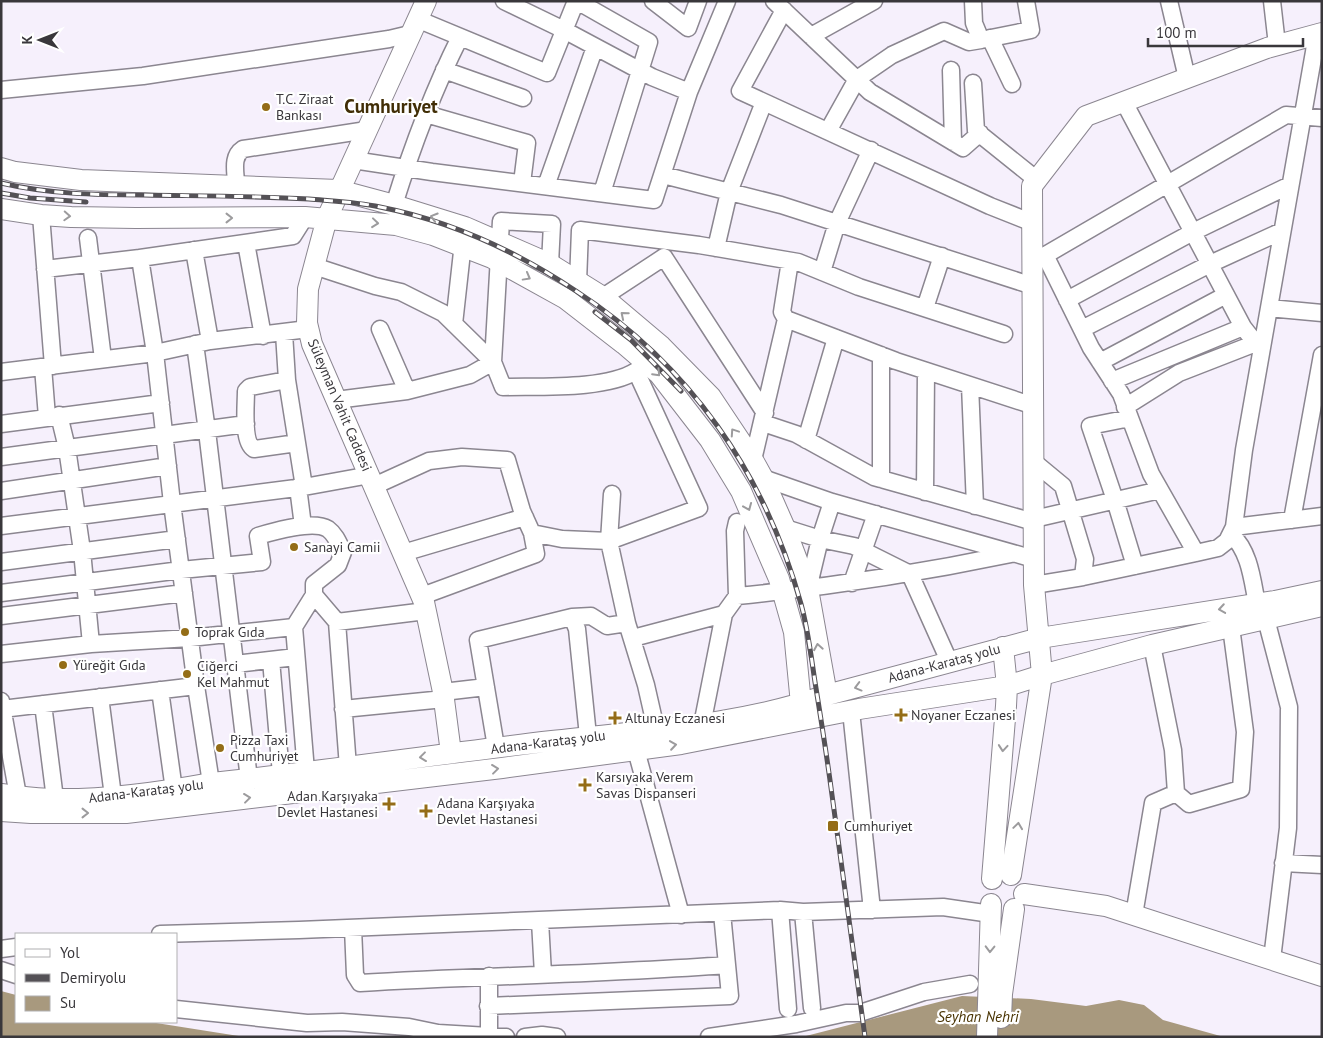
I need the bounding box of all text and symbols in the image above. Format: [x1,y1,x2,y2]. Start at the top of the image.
north arrow [15,15,65,65]
scale bar [1148,15,1303,47]
text: 100 m [1156,23,1197,42]
text: K [18,35,36,44]
place label: T.C. Ziraat Bankası [276,90,334,124]
district label: Cumhuriyet [344,94,438,118]
marker: T.C. Ziraat Bankası [260,101,272,113]
one-way arrow [63,211,71,222]
one-way arrow [430,212,438,222]
one-way arrow [226,213,234,223]
one-way arrow [371,217,379,228]
one-way arrow [522,271,531,281]
one-way arrow [620,311,629,320]
street label: Süleyman Vahit Caddesi [304,336,376,474]
one-way arrow [651,368,660,377]
one-way arrow [731,429,740,438]
one-way arrow [741,502,752,511]
place label: Sanayi Camii [304,538,381,556]
marker: Sanayi Camii [288,541,300,553]
one-way arrow [1218,604,1227,614]
place label: Toprak Gıda [195,623,265,641]
marker: Toprak Gıda [179,626,191,638]
street label: Adana-Karataş yolu [886,639,1002,687]
one-way arrow [813,642,824,651]
place label: Yüreğit Gıda [73,656,146,674]
place label: Ciğerci Kel Mahmut [197,657,269,691]
marker: Yüreğit Gıda [57,659,69,671]
marker: Ciğerci Kel Mahmut [181,668,193,680]
one-way arrow [854,681,863,692]
place label: Noyaner Eczanesi [911,706,1016,724]
place label: Altunay Eczanesi [625,709,725,727]
marker: Noyaner Eczanesi [895,709,907,721]
marker: Altunay Eczanesi [609,712,621,724]
street label: Adana-Karataş yolu [489,726,607,758]
place label: Pizza Taxi Cumhuriyet [230,731,299,765]
one-way arrow [670,740,678,751]
marker: Pizza Taxi Cumhuriyet [214,742,226,754]
one-way arrow [998,744,1009,752]
one-way arrow [418,751,426,762]
one-way arrow [491,764,499,775]
place label: Karsıyaka Verem Savas Dispanseri [596,768,696,802]
street label: Adana-Karataş yolu [87,775,205,807]
marker: Karsıyaka Verem Savas Dispanseri [578,778,592,792]
place label: Adan Karşıyaka Devlet Hastanesi [277,787,378,821]
one-way arrow [243,793,251,804]
place label: Adana Karşıyaka Devlet Hastanesi [437,794,538,828]
marker: Adan Karşıyaka Devlet Hastanesi [382,797,396,811]
marker: Adana Karşıyaka Devlet Hastanesi [419,804,433,818]
one-way arrow [82,808,89,818]
place label: Cumhuriyet [844,817,913,835]
marker: Cumhuriyet [826,819,840,833]
one-way arrow [1012,822,1023,830]
legend [15,933,178,1023]
text: Yol [60,943,80,962]
one-way arrow [985,946,995,953]
text: Demiryolu [60,968,126,987]
text: Su [60,993,76,1012]
water label: Seyhan Nehri [937,1007,1020,1026]

